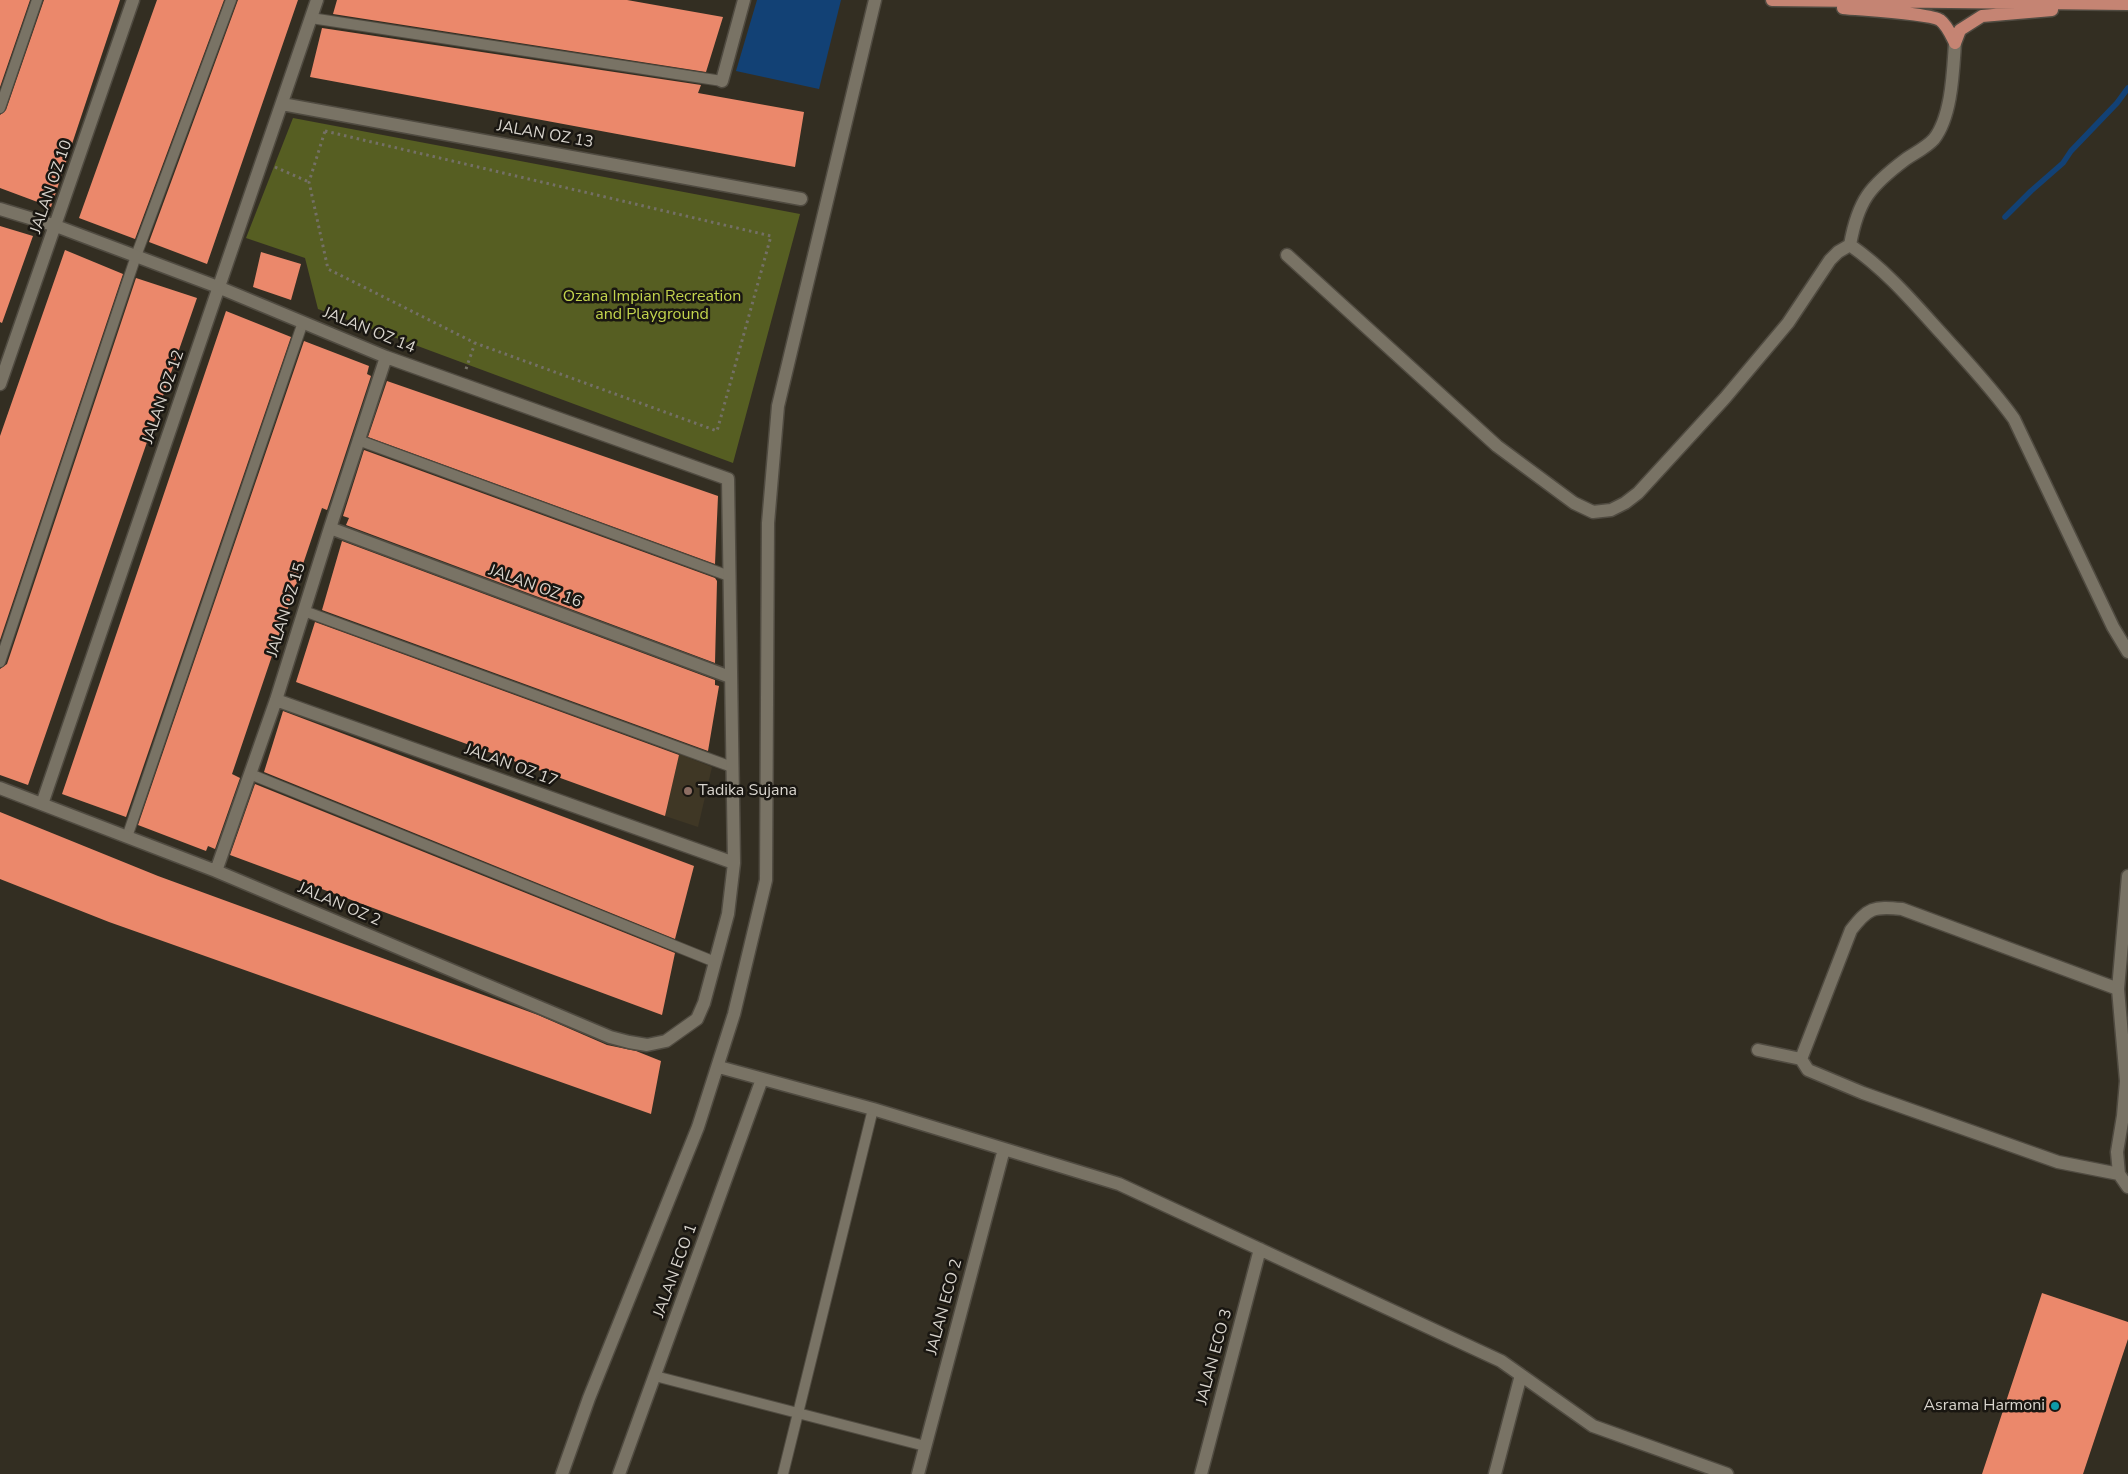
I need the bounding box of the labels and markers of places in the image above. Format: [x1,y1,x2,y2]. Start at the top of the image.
place label: Tadika Sujana [698,781,797,801]
marker: Tadika Sujana [682,785,694,797]
place label: Asrama Harmoni [1924,1396,2045,1416]
marker: Asrama Harmoni [2049,1400,2061,1412]

